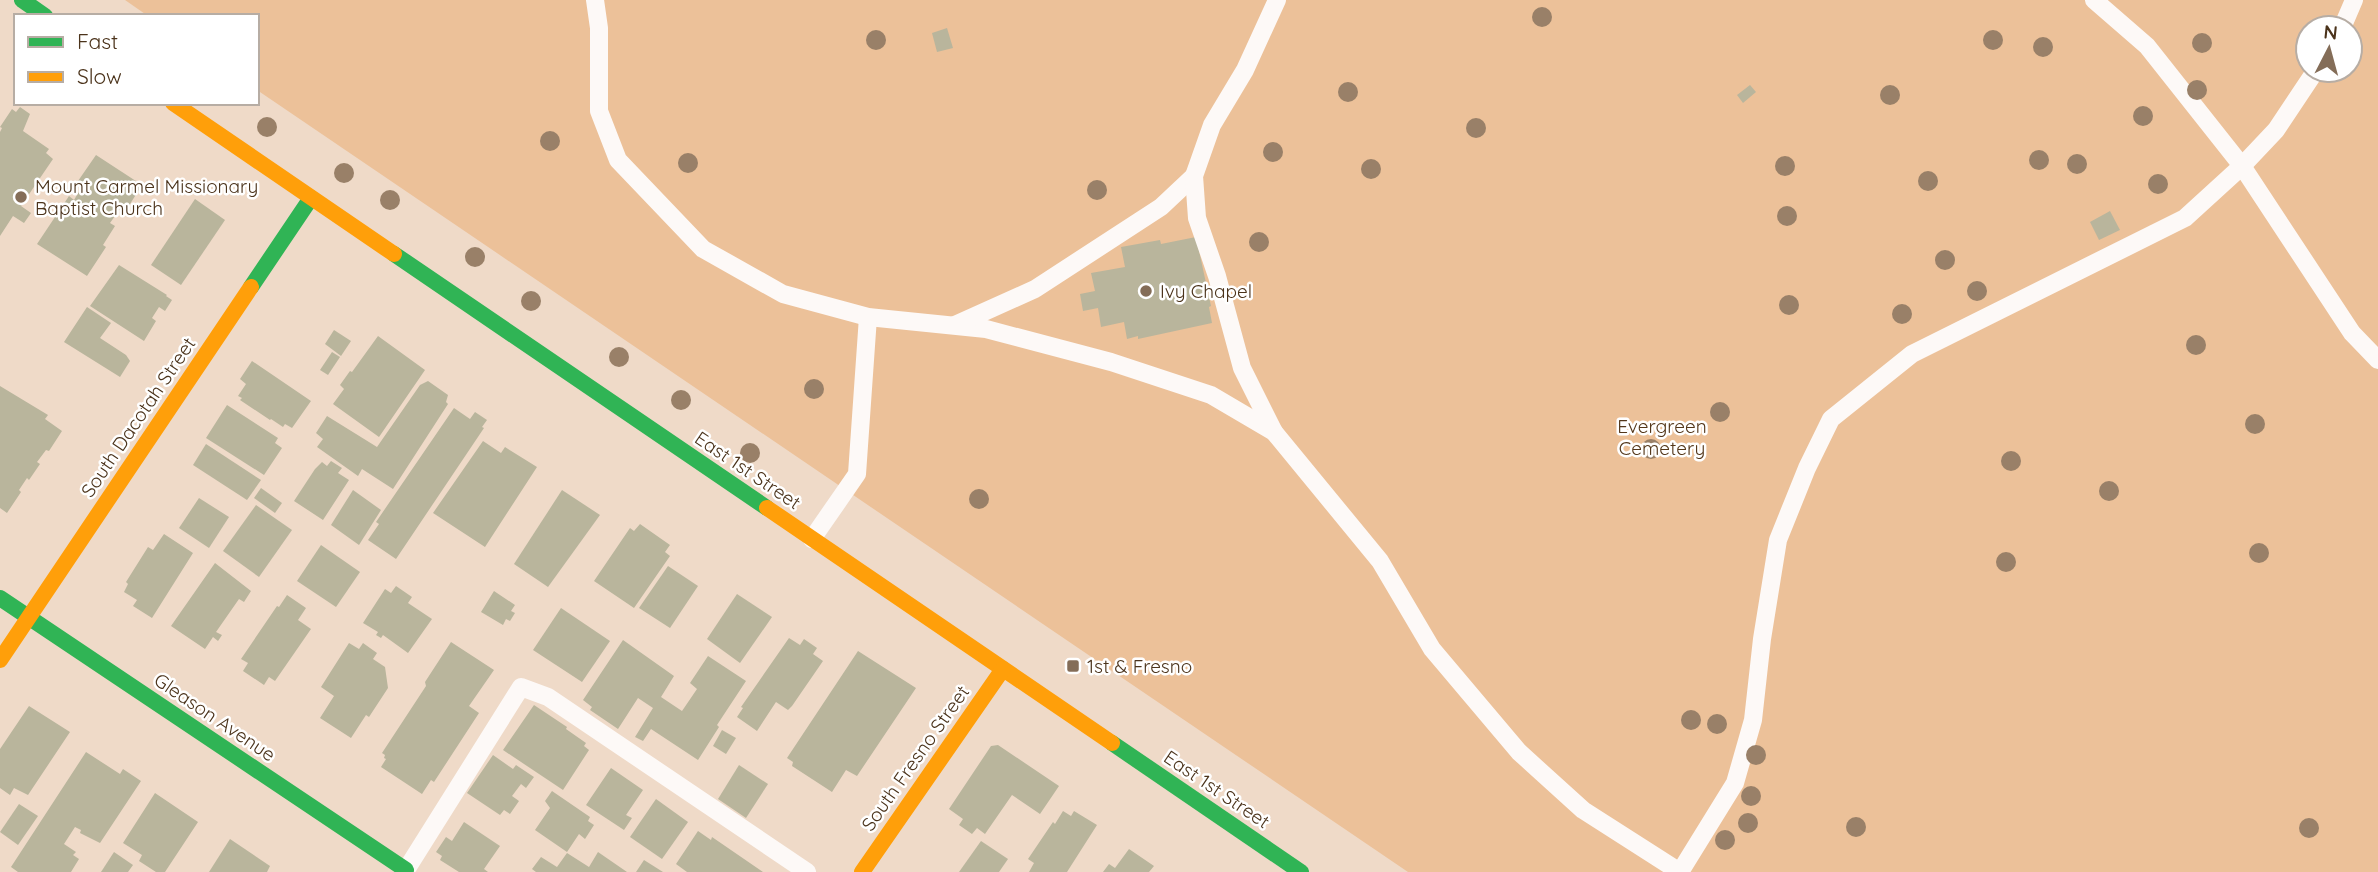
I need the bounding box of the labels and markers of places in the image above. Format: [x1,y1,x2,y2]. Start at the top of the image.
place label: Mount Carmel Missionary Baptist Church [35,174,258,220]
marker: Mount Carmel Missionary Baptist Church [13,189,29,205]
place label: Ivy Chapel [1160,279,1252,303]
marker: Ivy Chapel [1138,283,1154,299]
place label: 1st & Fresno [1087,654,1192,678]
marker: 1st & Fresno [1065,658,1081,674]

